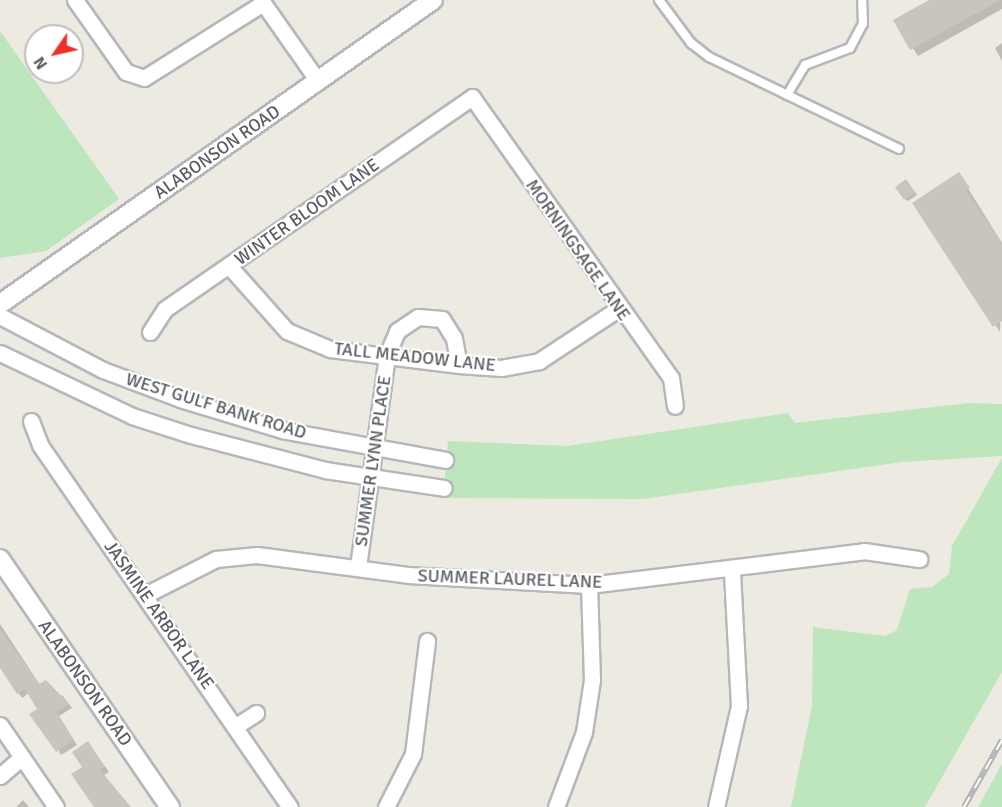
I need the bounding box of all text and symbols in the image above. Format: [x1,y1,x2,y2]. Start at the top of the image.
north arrow [24,24,84,84]
text: N [29,53,52,73]
street label: ALABONSON ROAD [150,100,284,204]
street label: WINTER BLOOM LANE [231,154,383,270]
street label: MORNINGSAGE LANE [521,175,635,325]
street label: TALL MEADOW LANE [333,338,497,376]
street label: WEST GULF BANK ROAD [123,368,309,444]
street label: SUMMER LYNN PLACE [350,374,396,548]
street label: JASMINE ARBOR LANE [100,536,218,694]
street label: SUMMER LAUREL LANE [417,565,603,593]
street label: ALABONSON ROAD [33,616,137,750]

